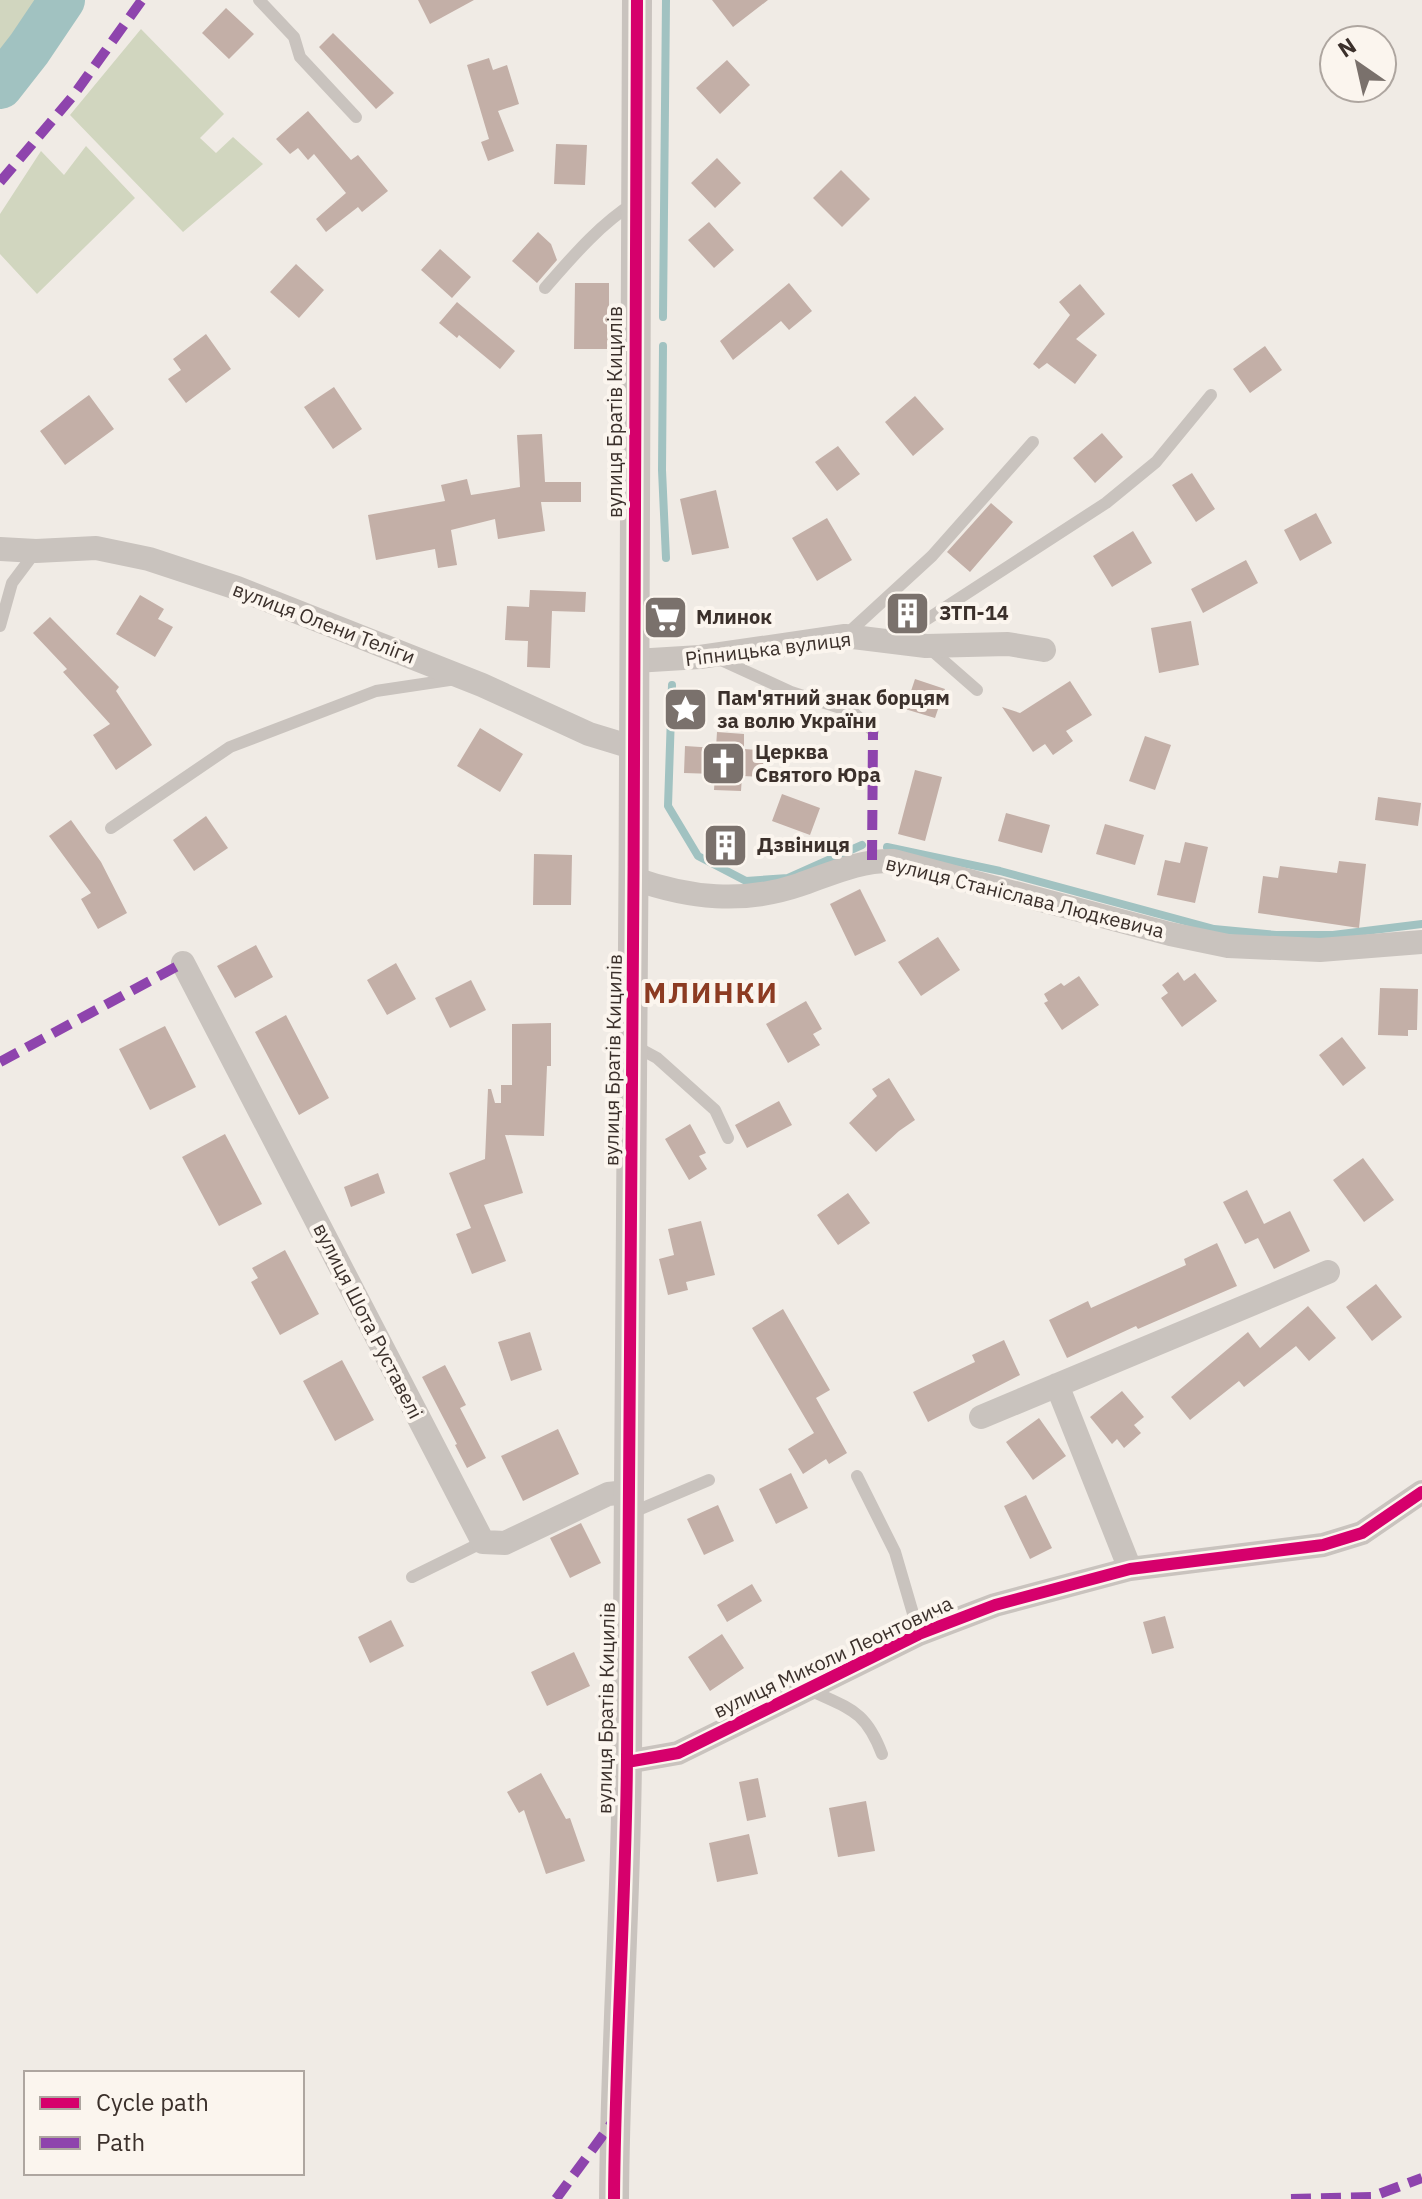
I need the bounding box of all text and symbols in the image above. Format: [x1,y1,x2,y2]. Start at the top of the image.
north arrow [1318,24,1398,104]
text: N [1332,31,1361,63]
street label: вулиця Братів Кицилів [601,306,628,518]
street label: вулиця Олени Теліги [229,575,419,670]
building icon: ЗТП-14 [884,589,932,637]
supermarket icon: Млинок [641,593,689,641]
place label: ЗТП-14 [939,599,1009,626]
place label: Млинок [696,603,772,630]
street label: Ріпницька вулиця [683,625,853,672]
place label: Пам'ятний знак борцям за волю України [717,684,950,734]
place icon: Пам'ятний знак борцям за волю України [662,685,710,733]
place label: Церква Святого Юра [755,738,881,788]
church icon: Церква Святого Юра [700,739,748,787]
building icon: Дзвіниця [702,821,750,869]
place label: Дзвіниця [757,831,850,858]
street label: вулиця Станіслава Людкевича [883,849,1167,944]
street label: вулиця Братів Кицилів [597,954,628,1166]
district label: МЛИНКИ [643,974,779,1011]
street label: вулиця Шота Руставелі [307,1218,430,1423]
street label: вулиця Миколи Леонтовича [709,1589,957,1724]
street label: вулиця Братів Кицилів [590,1602,621,1814]
legend [24,2071,304,2175]
text: Cycle path [96,2086,209,2118]
text: Path [96,2126,145,2158]

